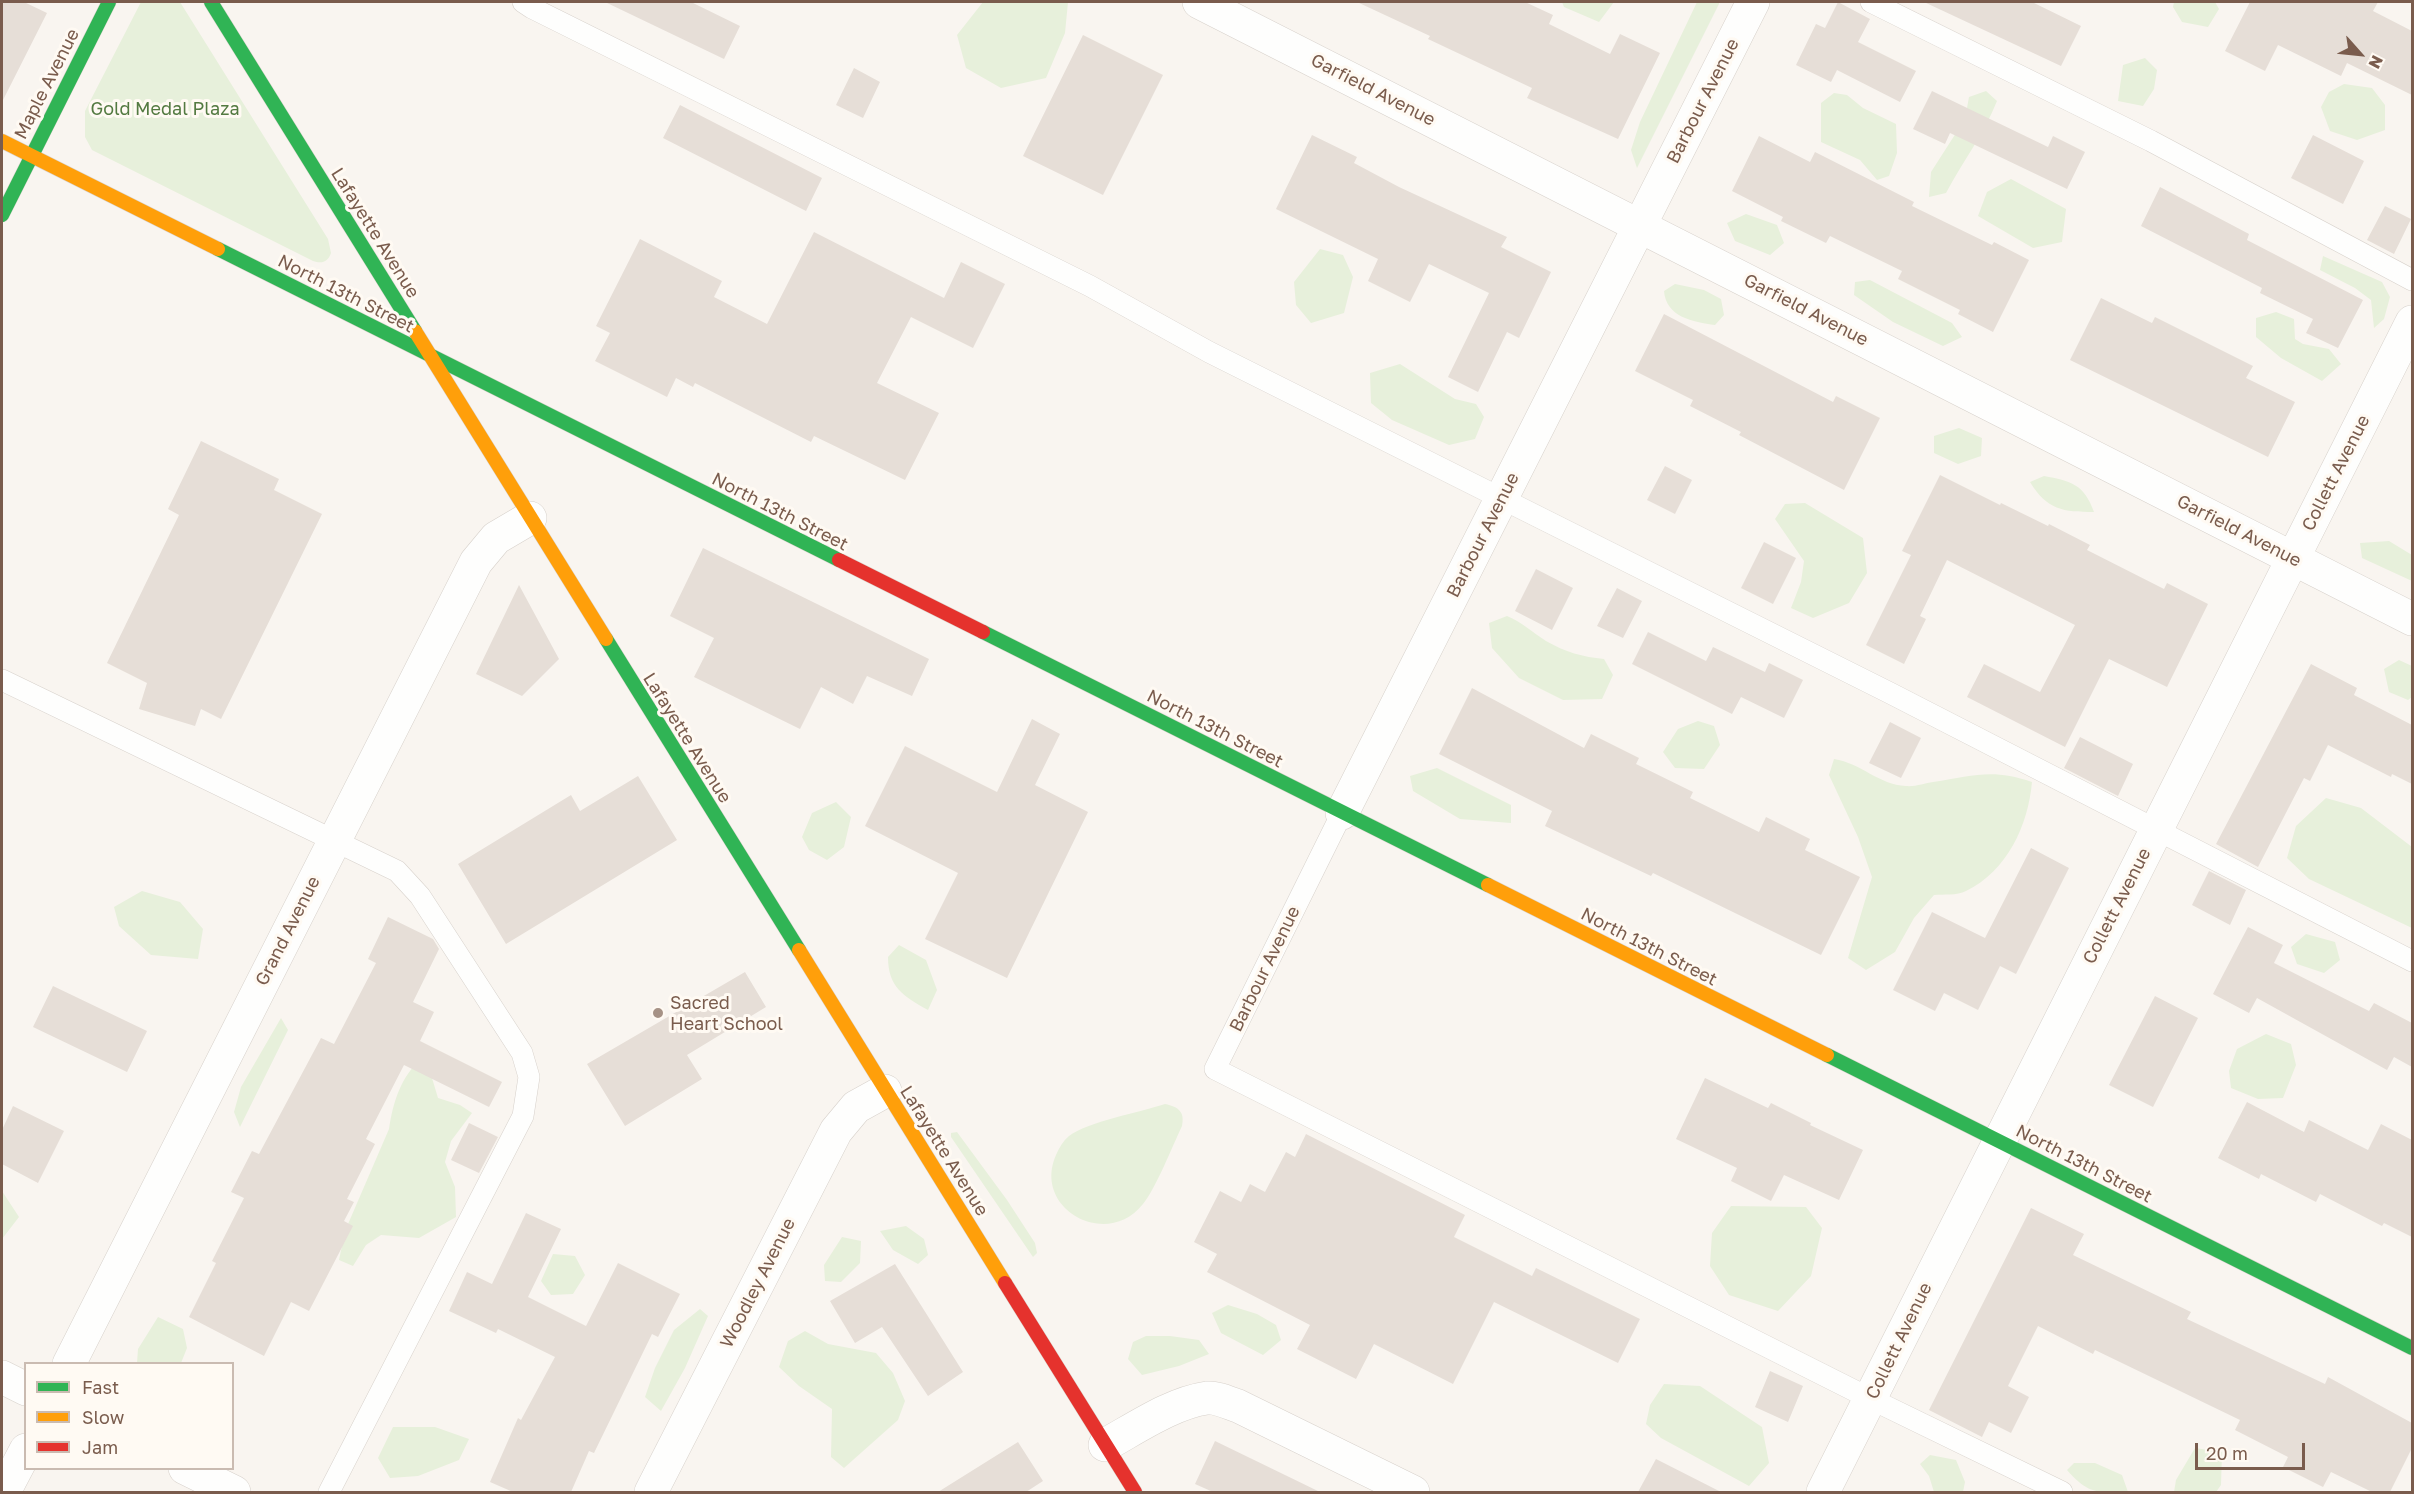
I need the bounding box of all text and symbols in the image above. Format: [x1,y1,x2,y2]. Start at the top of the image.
north arrow [2330,24,2390,84]
street label: Maple Avenue [10,25,84,143]
street label: Barbour Avenue [1662,35,1744,167]
street label: Garfield Avenue [1307,49,1439,131]
text: N [2364,52,2388,72]
park label: Gold Medal Plaza [90,98,240,120]
street label: Lafayette Avenue [326,164,424,302]
street label: North 13th Street [274,250,418,338]
street label: Garfield Avenue [1740,269,1872,351]
street label: Collett Avenue [2298,411,2374,535]
street label: North 13th Street [708,468,852,556]
street label: Barbour Avenue [1442,469,1524,601]
street label: Garfield Avenue [2173,490,2305,572]
street label: Lafayette Avenue [638,669,736,807]
street label: North 13th Street [1143,685,1287,773]
street label: Collett Avenue [2079,844,2155,968]
street label: Grand Avenue [251,873,325,989]
street label: Barbour Avenue [1225,903,1305,1035]
street label: North 13th Street [1577,903,1721,991]
place label: Sacred Heart School [670,992,783,1034]
marker: Sacred Heart School [651,1006,665,1020]
street label: Lafayette Avenue [895,1082,993,1220]
street label: North 13th Street [2012,1120,2156,1208]
street label: Woodley Avenue [716,1214,800,1352]
street label: Collett Avenue [1861,1279,1937,1403]
legend [24,1362,234,1470]
text: Fast [82,1376,119,1398]
text: Slow [82,1406,124,1428]
scale bar [2198,1431,2308,1469]
text: Jam [82,1436,118,1458]
text: 20 m [2206,1442,2248,1464]

